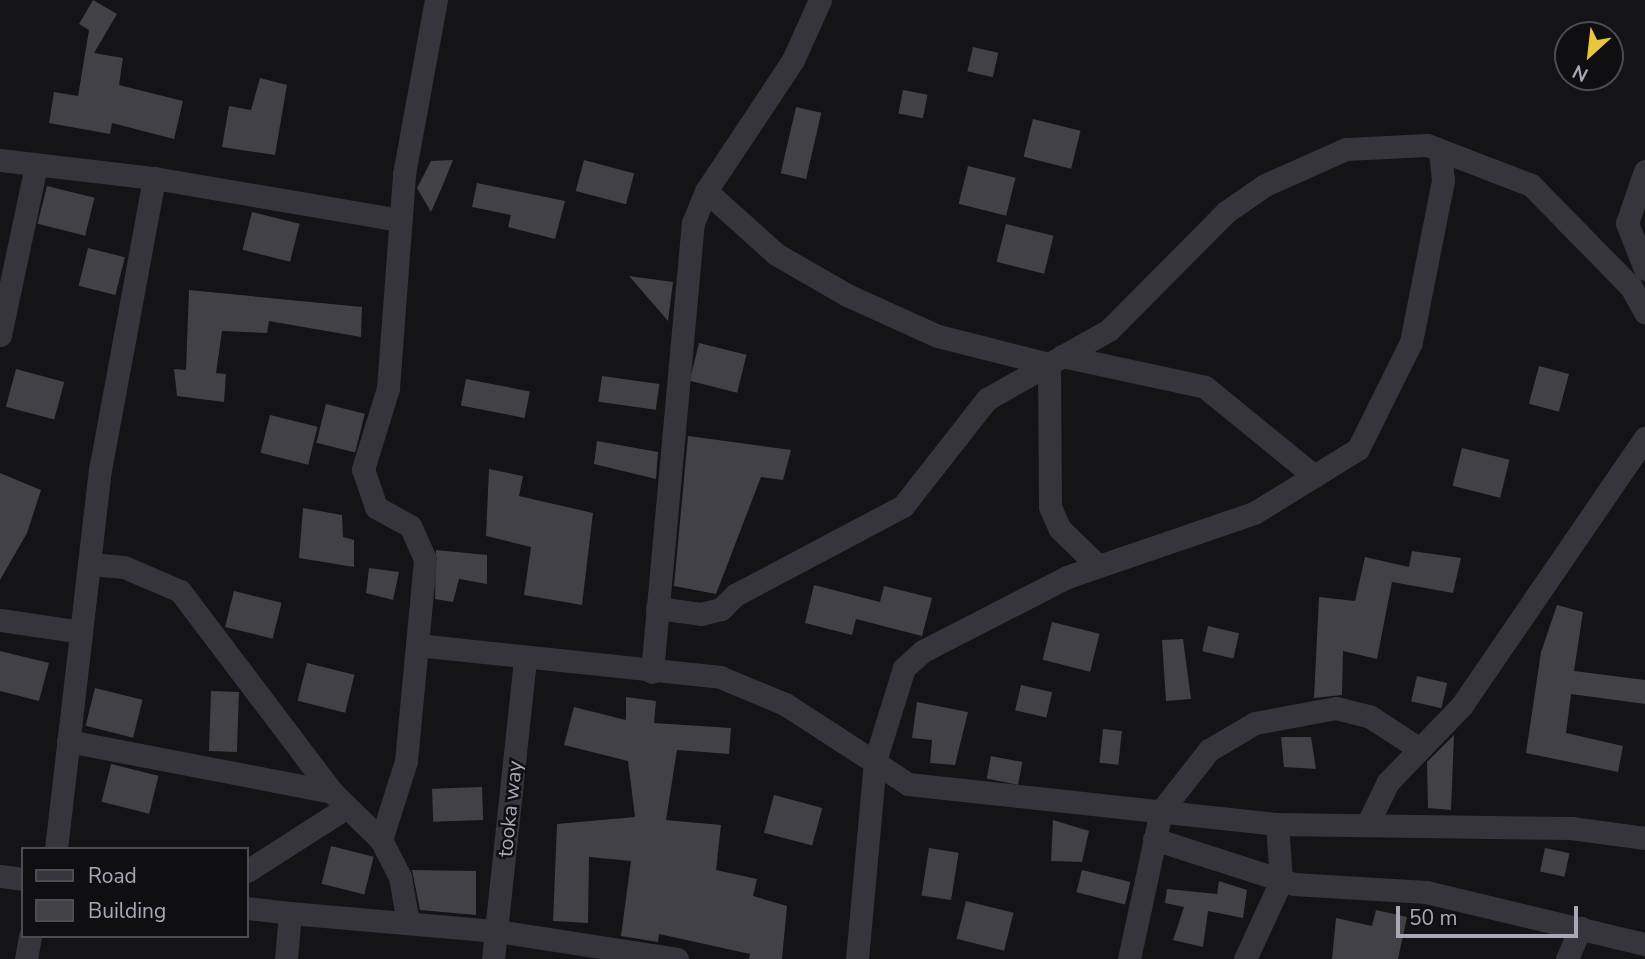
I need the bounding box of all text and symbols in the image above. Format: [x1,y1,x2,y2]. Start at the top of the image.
north arrow [1554,21,1624,91]
text: N [1568,58,1593,88]
street label: tooka way [492,760,528,858]
legend [21,847,248,938]
text: Road [88,862,137,890]
scale bar [1400,892,1582,936]
text: Building [88,897,166,925]
text: 50 m [1409,904,1458,932]

